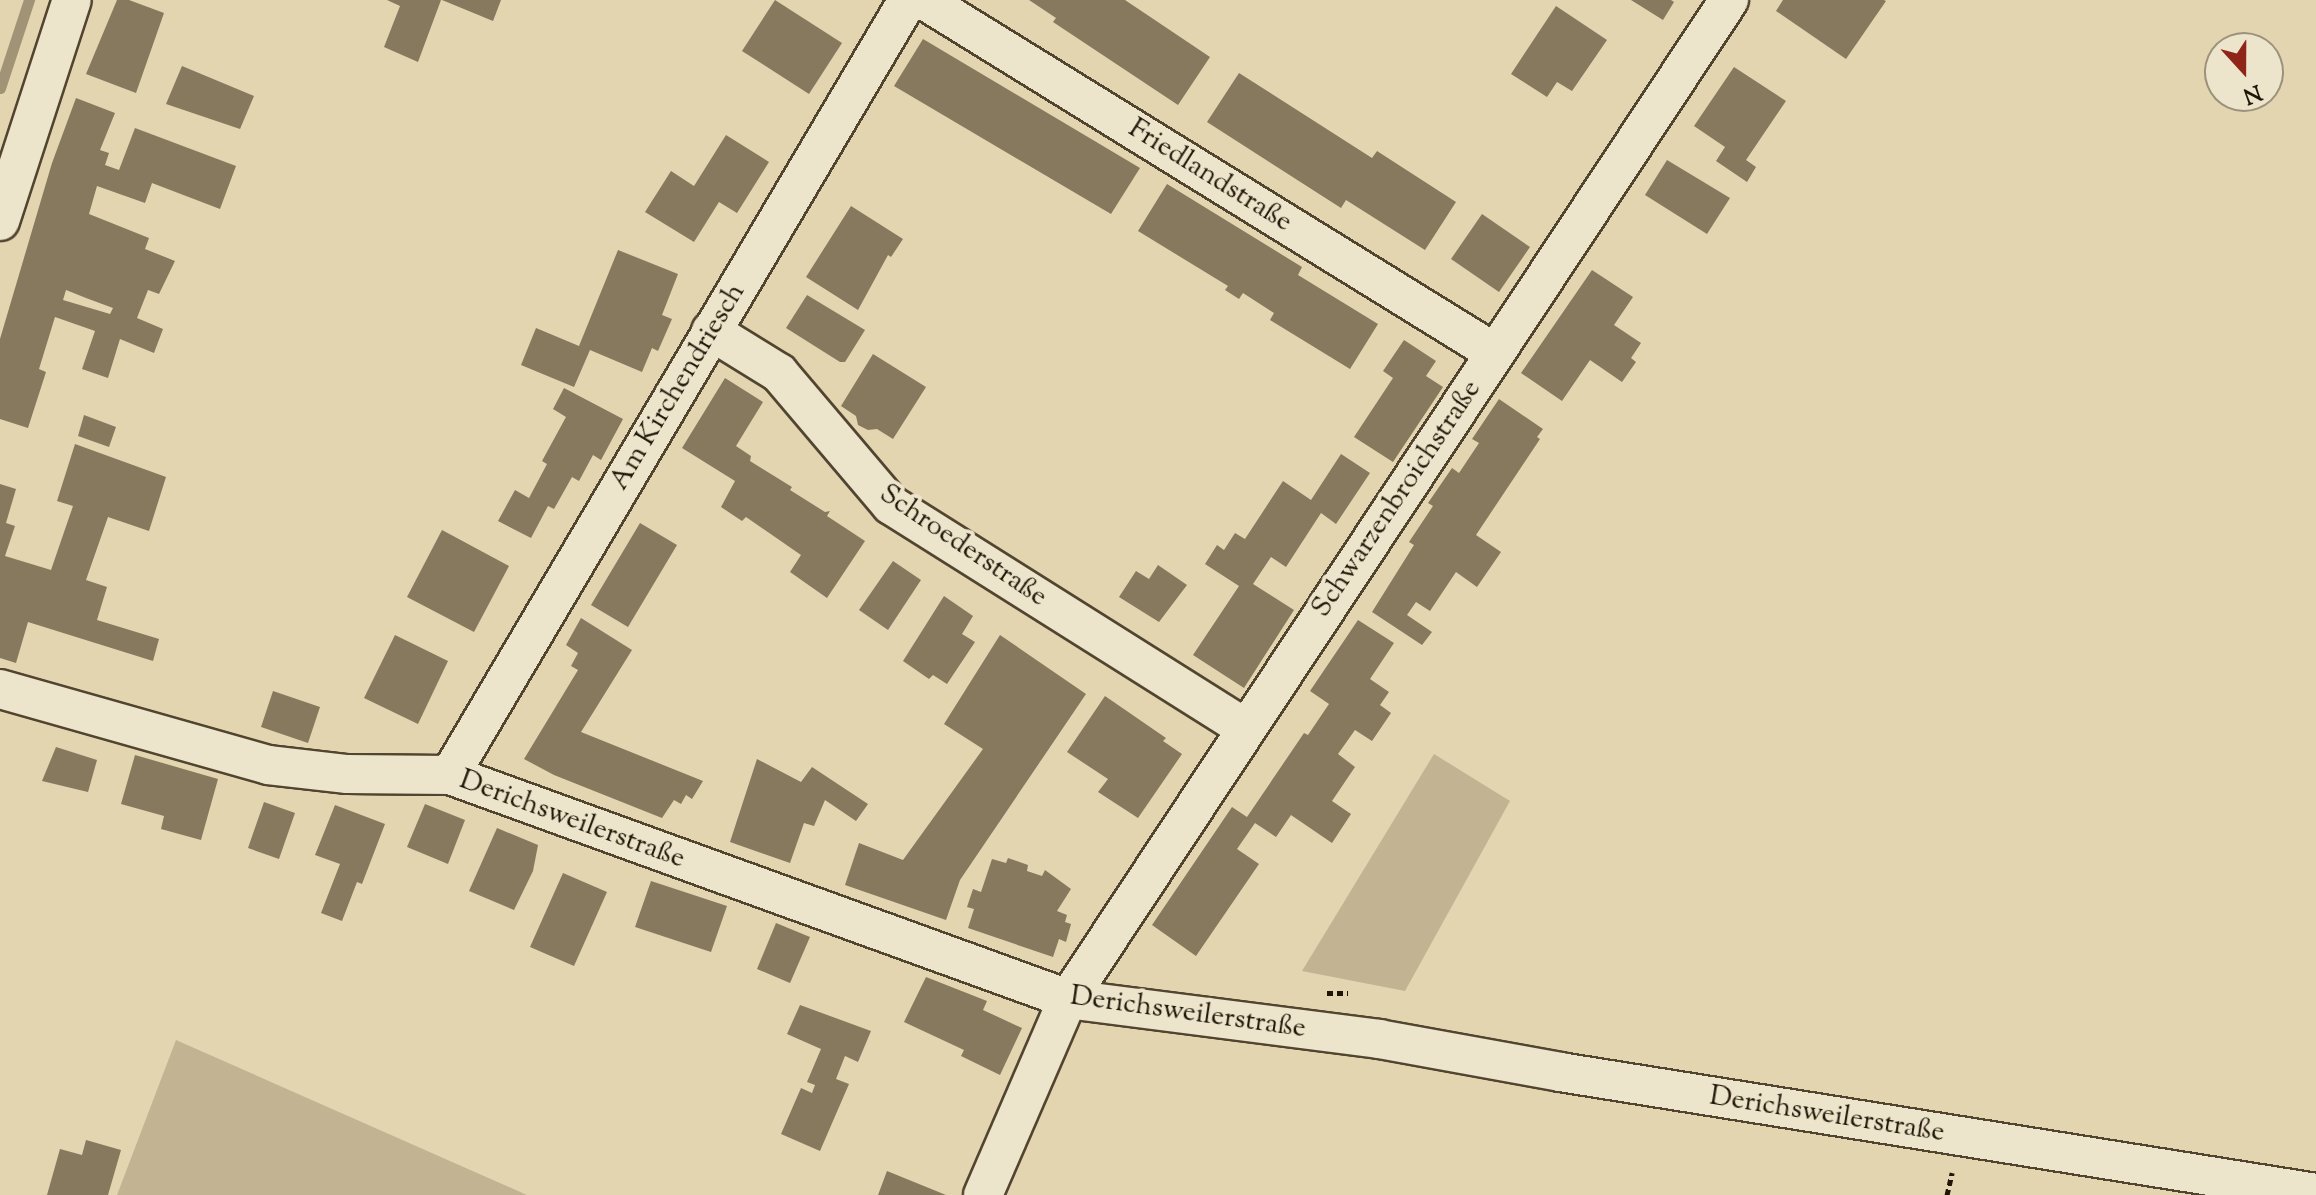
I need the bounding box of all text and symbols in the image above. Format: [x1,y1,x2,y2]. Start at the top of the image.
north arrow [2204,32,2284,112]
text: N [2238,74,2266,111]
street label: Friedlandstraße [1122,112,1298,240]
street label: Am Kirchendriesch [603,278,753,496]
street label: Schwarzenbroichstraße [1305,374,1489,624]
street label: Schroederstraße [873,478,1053,614]
street label: Derichsweilerstraße [455,764,689,876]
street label: Derichsweilerstraße [1068,980,1308,1046]
street label: Derichsweilerstraße [1707,1080,1947,1150]

